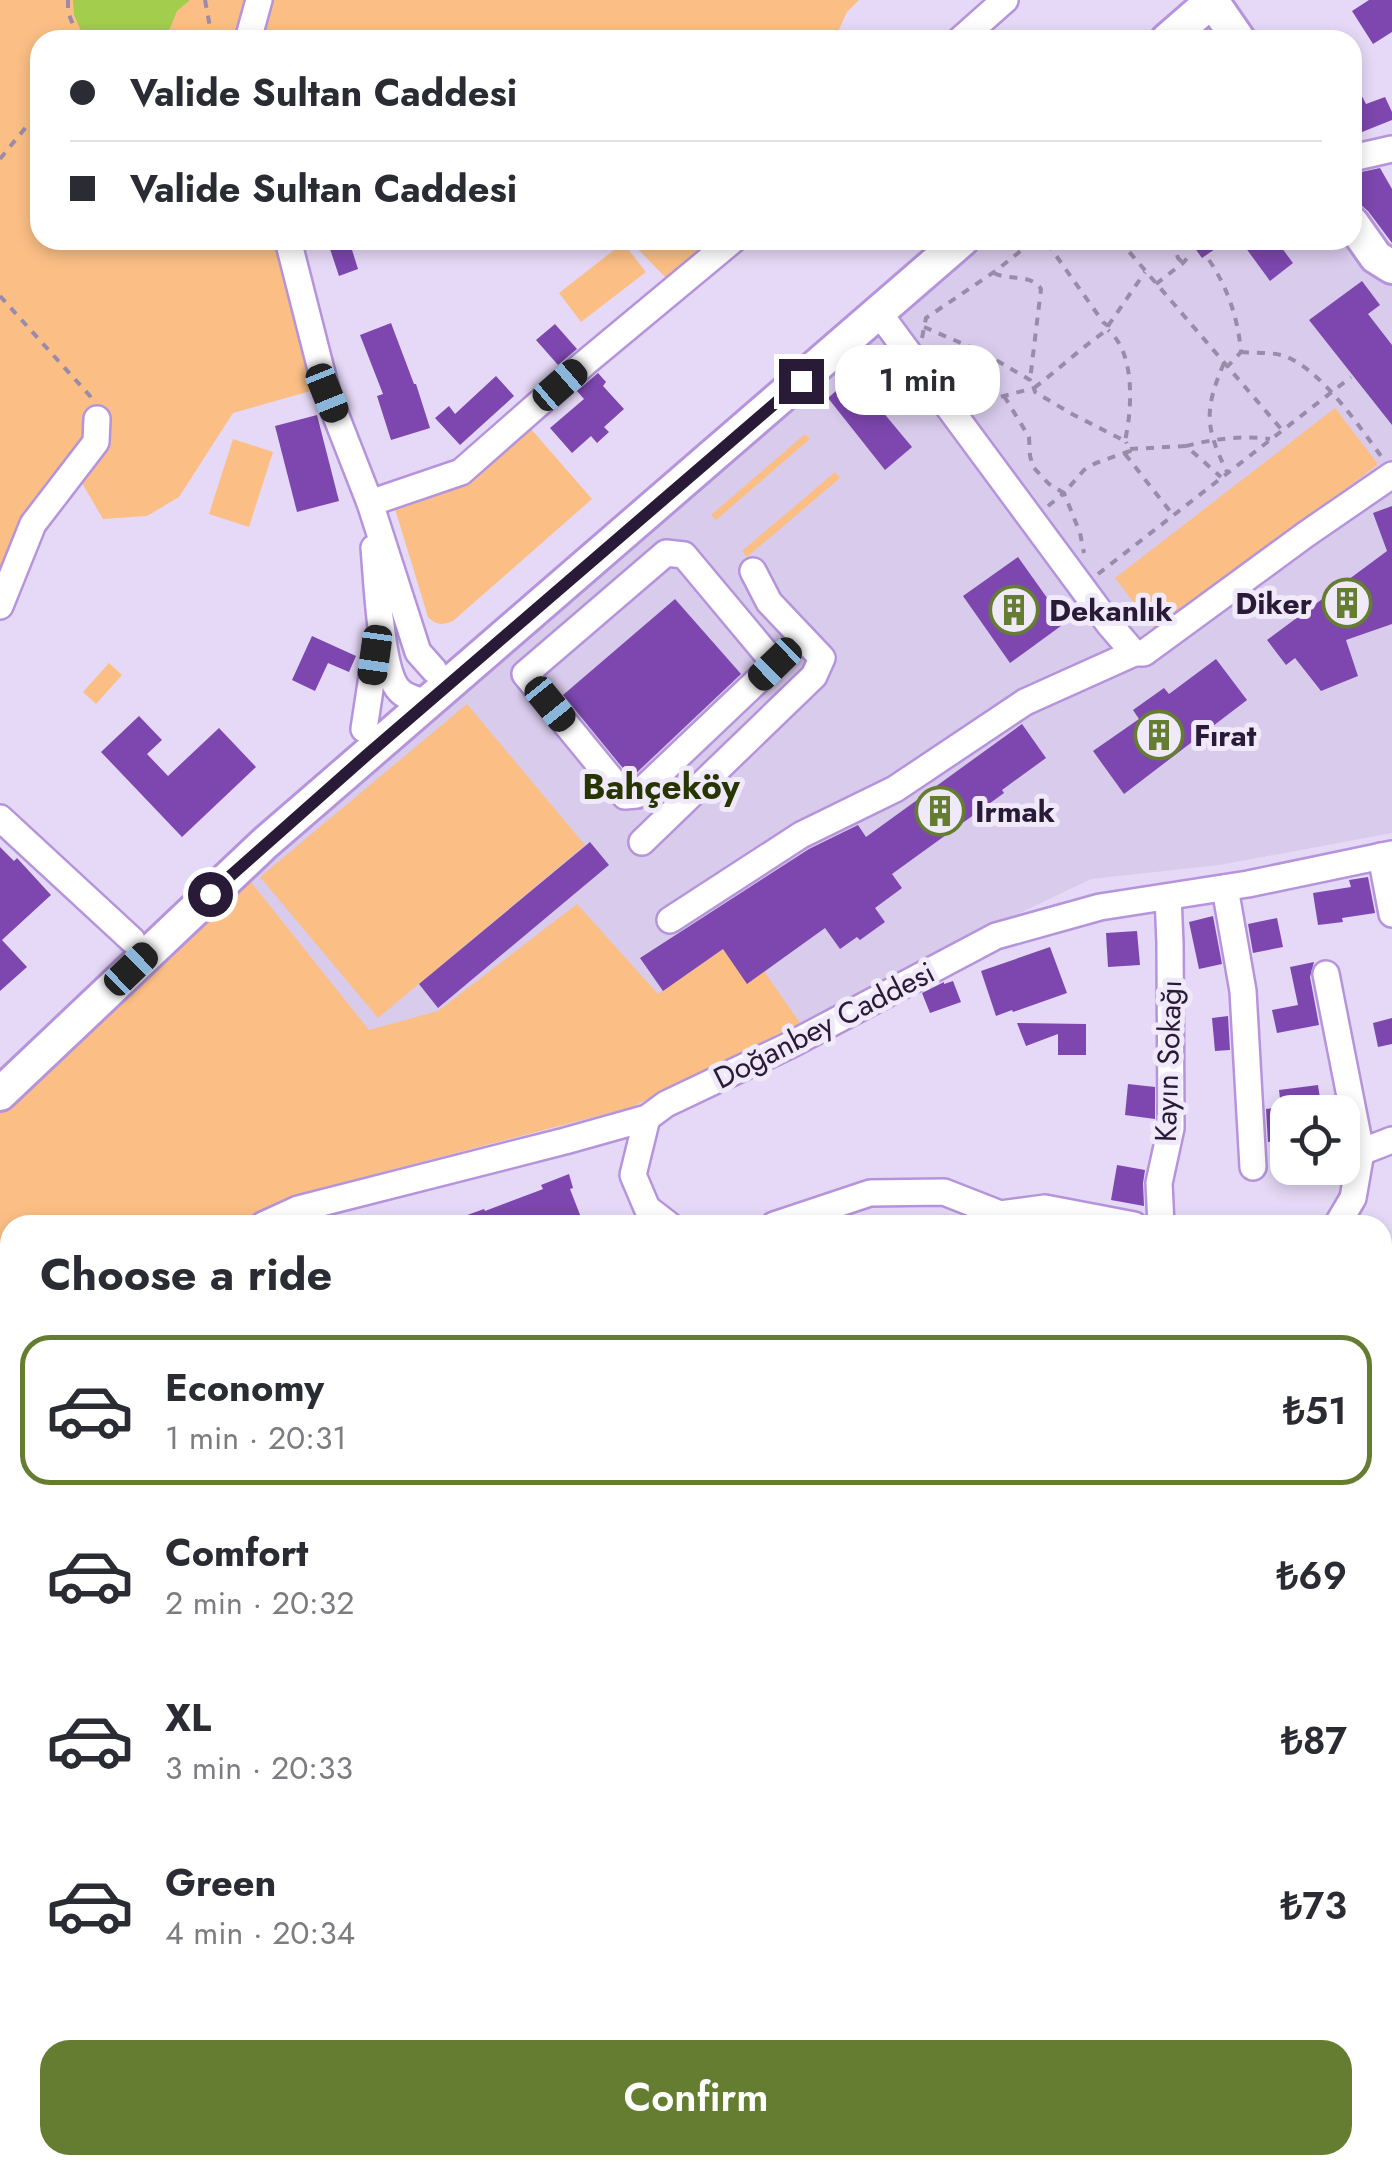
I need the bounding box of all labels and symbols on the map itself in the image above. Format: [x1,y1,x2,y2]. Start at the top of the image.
callout: 1 min [836,346,1001,416]
car [528,354,592,416]
route end [779,359,824,404]
car [302,360,352,426]
building icon: Diker [1321,577,1373,629]
place label: Diker [1235,582,1313,625]
building icon: Dekanlık [988,584,1040,636]
place label: Dekanlık [1049,589,1173,632]
car [356,623,394,687]
car [743,632,807,696]
car [519,671,581,737]
building icon: Fırat [1133,709,1185,761]
place label: Fırat [1194,714,1257,757]
district label: Bahçeköy [582,762,740,812]
building icon: Irmak [914,785,966,837]
place label: Irmak [975,790,1056,833]
route start [188,872,233,917]
car [99,937,163,1001]
street label: Doğanbey Caddesi [706,951,942,1099]
street label: Kayın Sokağı [1144,979,1192,1143]

